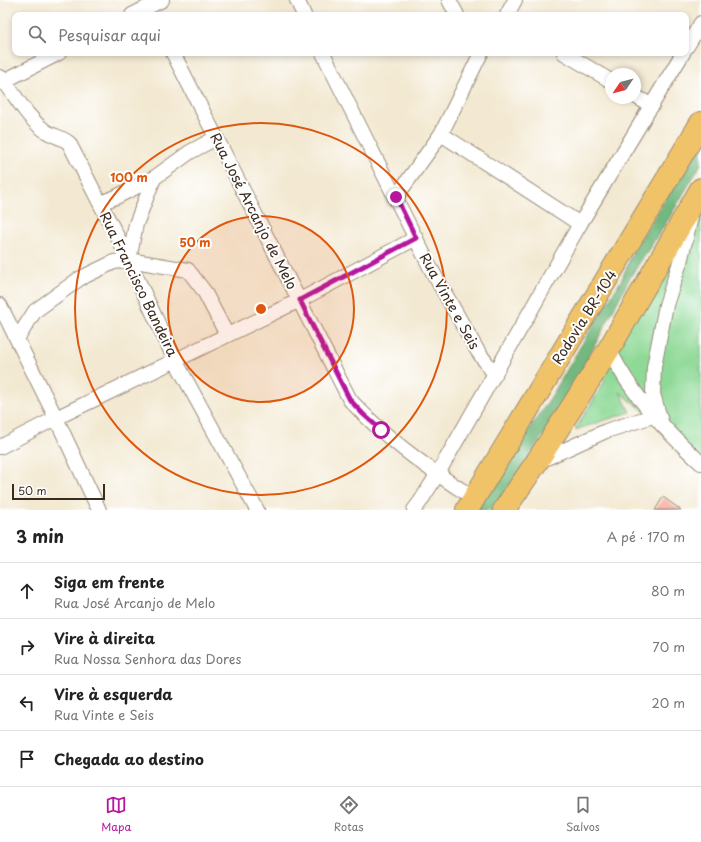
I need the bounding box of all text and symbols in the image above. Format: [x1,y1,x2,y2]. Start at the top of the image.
search box [12,12,689,56]
icon: search [26,23,48,45]
text: Pesquisar aqui [58,23,161,46]
north arrow [605,68,641,104]
street label: Rua José Arcanjo de Melo [205,129,303,293]
text: 100 m [110,168,148,186]
route end [387,188,405,206]
street label: Rua Francisco Bandeira [95,208,183,360]
text: 50 m [179,233,211,251]
street label: Rua Vinte e Seis [415,249,485,353]
street label: Rodovia BR-104 [546,266,622,368]
centre of rings [254,302,268,316]
route start [372,421,390,439]
scale bar [12,482,105,501]
text: 50 m [18,482,47,499]
text: 3 min [16,523,64,549]
text: A pé · 170 m [607,527,685,546]
text: Siga em frente [54,570,164,593]
icon: ahead [16,580,38,602]
text: 80 m [651,581,685,600]
text: Rua José Arcanjo de Melo [54,593,215,612]
text: Vire à direita [54,626,155,649]
icon: right [16,636,38,658]
text: 70 m [652,637,685,656]
text: Rua Nossa Senhora das Dores [54,649,241,668]
text: Vire à esquerda [54,682,173,705]
icon: left [16,692,38,714]
text: 20 m [651,693,685,712]
text: Rua Vinte e Seis [54,705,154,724]
text: Chegada ao destino [54,747,204,770]
icon: arrive [16,748,38,770]
tab: Mapa [101,794,131,835]
tab: Rotas [334,794,364,835]
tab: Salvos [566,794,600,835]

